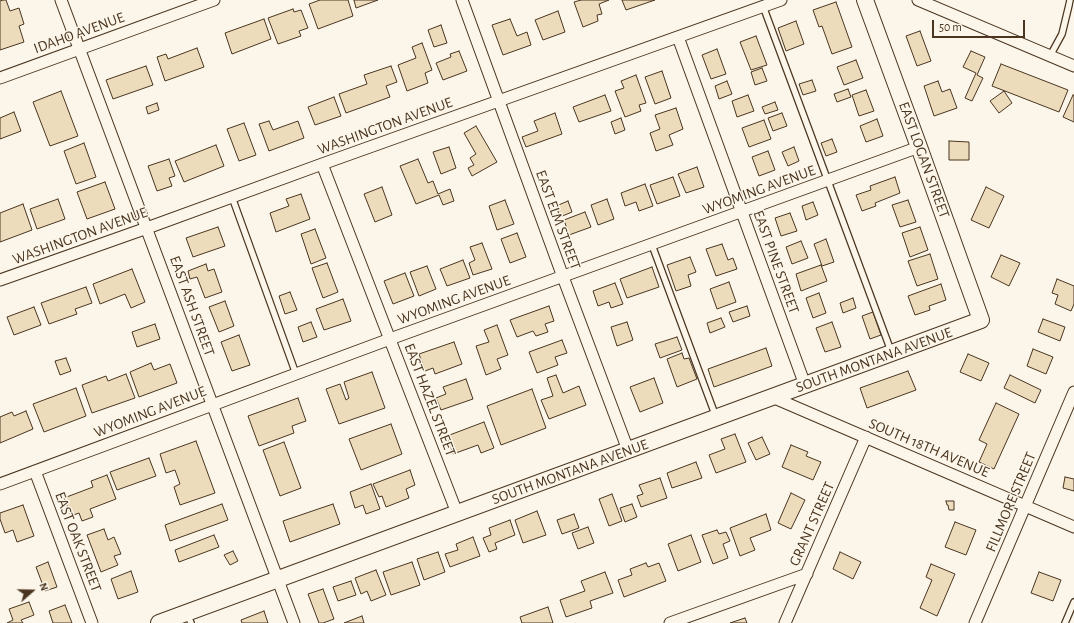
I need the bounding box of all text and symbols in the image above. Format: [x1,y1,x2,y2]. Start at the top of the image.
street label: IDAHO AVENUE [31,8,127,58]
scale bar [934,12,1027,38]
text: 50 m [939,21,962,33]
street label: WASHINGTON AVENUE [315,93,455,159]
street label: EAST LOGAN STREET [895,99,953,221]
street label: WYOMING AVENUE [700,161,818,219]
street label: EAST ELM STREET [532,168,584,272]
street label: WASHINGTON AVENUE [10,203,150,269]
street label: EAST PINE STREET [749,208,803,316]
street label: EAST ASH STREET [166,253,218,359]
street label: WYOMING AVENUE [395,271,513,329]
street label: SOUTH MONTANA AVENUE [793,323,955,397]
street label: EAST HAZEL STREET [400,341,460,459]
street label: WYOMING AVENUE [91,382,209,442]
street label: SOUTH 18TH AVENUE [866,414,992,482]
street label: SOUTH MONTANA AVENUE [489,435,651,509]
street label: FILLMORE STREET [982,449,1040,555]
street label: GRANT STREET [785,479,839,569]
street label: EAST OAK STREET [51,490,105,594]
north arrow [12,571,52,611]
text: N [37,581,50,592]

